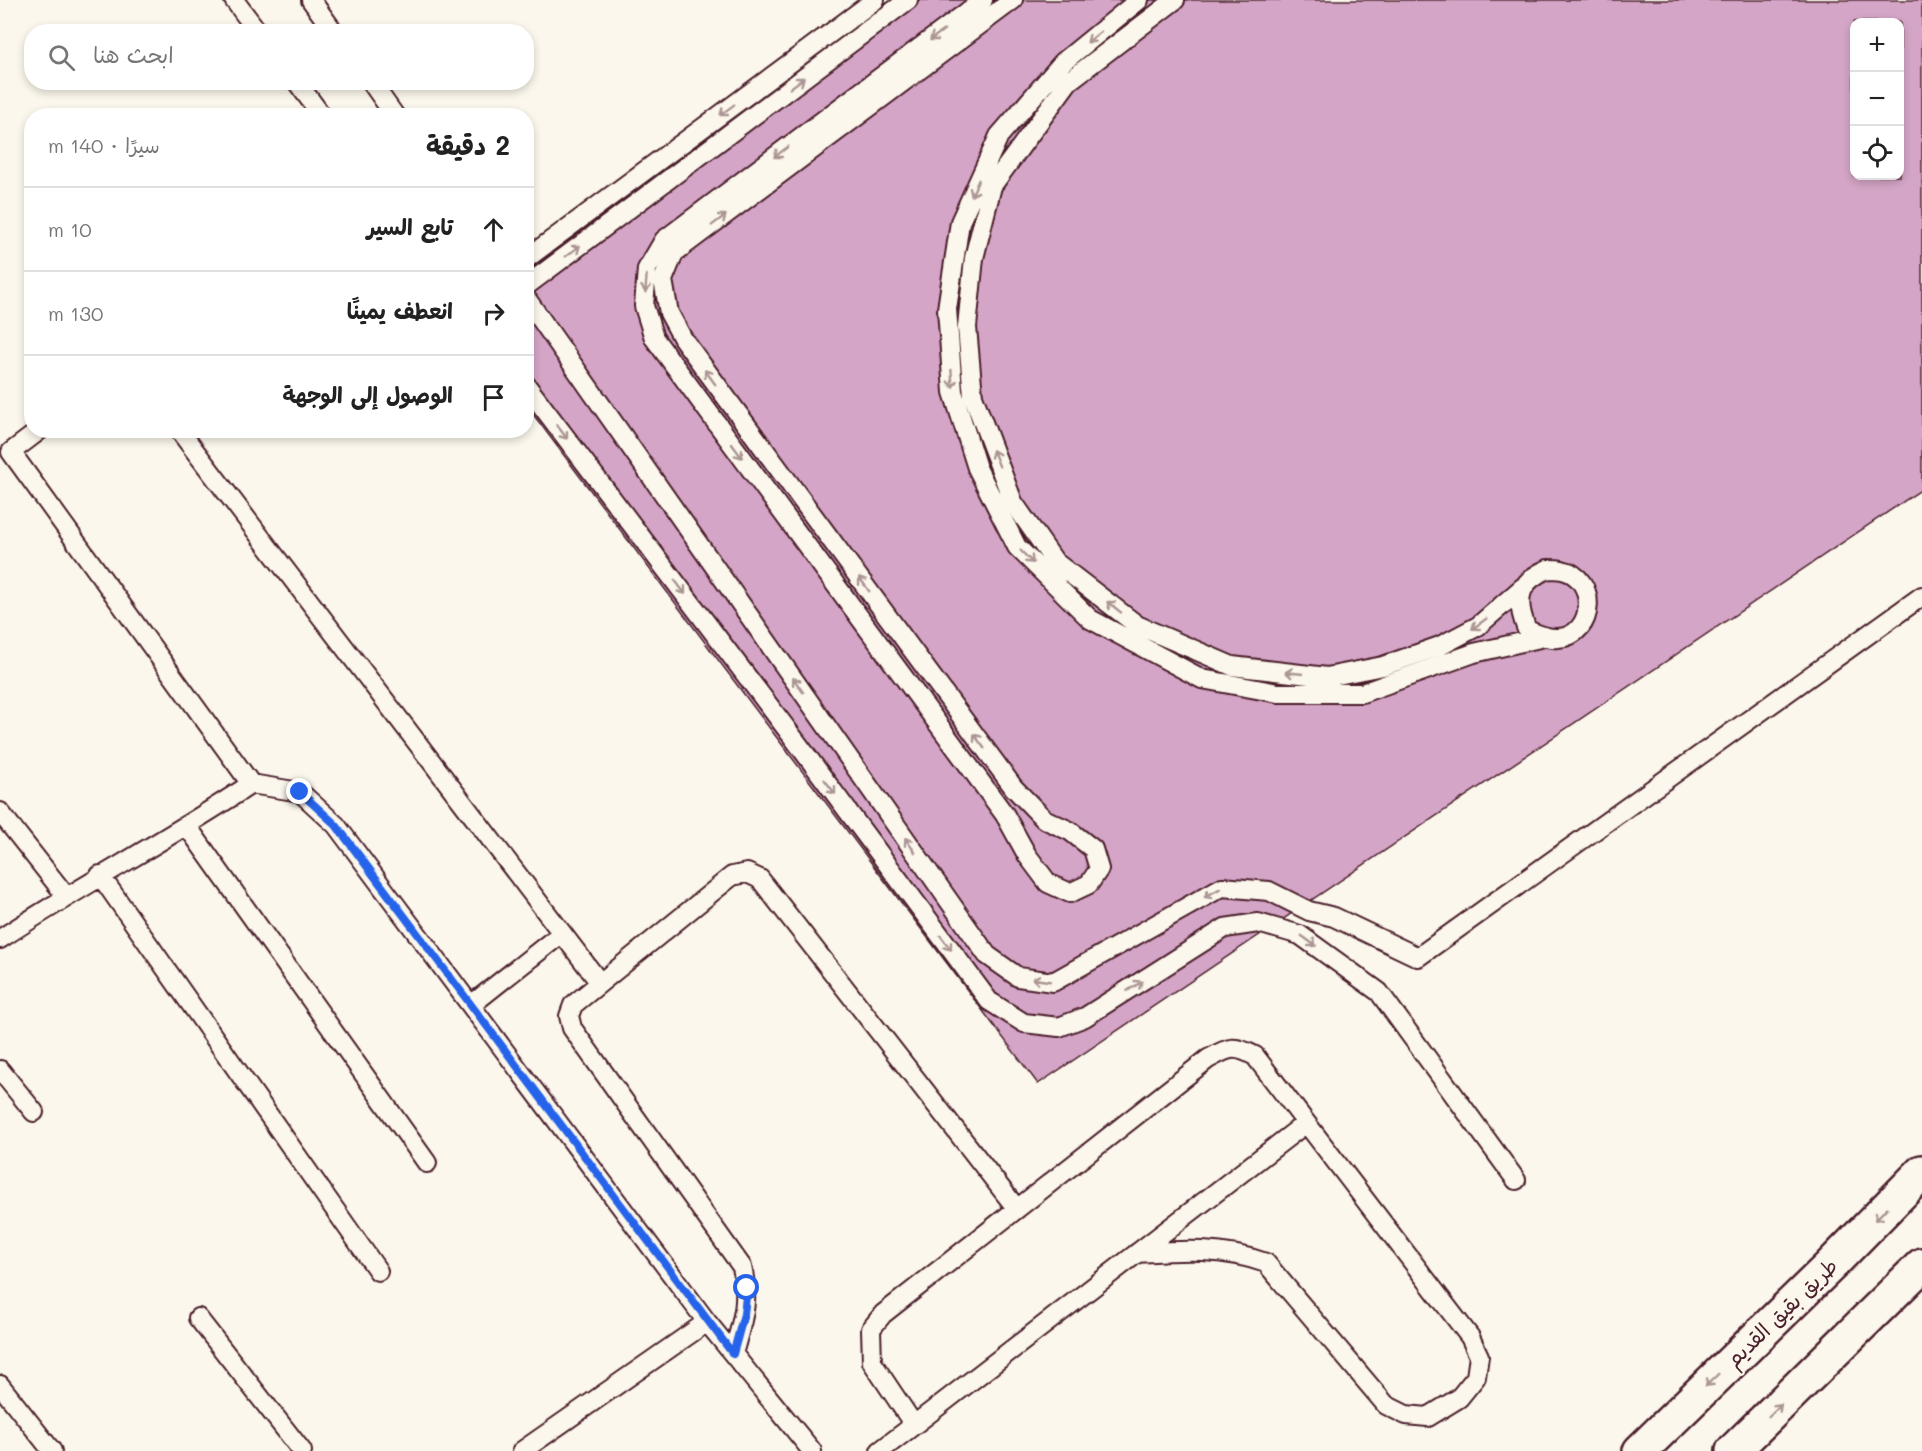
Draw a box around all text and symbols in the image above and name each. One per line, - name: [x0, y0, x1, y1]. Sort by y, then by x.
- map controls: [1850, 18, 1904, 180]
- button: +: [1850, 18, 1904, 72]
- search box: [24, 24, 534, 90]
- one-way arrow: [929, 29, 945, 41]
- one-way arrow: [1086, 30, 1102, 43]
- text: ابحث هنا: [93, 40, 174, 69]
- icon: search: [45, 41, 78, 74]
- button: −: [1850, 72, 1904, 126]
- one-way arrow: [788, 77, 804, 90]
- one-way arrow: [719, 104, 735, 116]
- button: locate: [1850, 126, 1904, 180]
- text: 2 دقيقة: [426, 128, 510, 162]
- text: سيرًا · 140 m: [48, 132, 160, 158]
- one-way arrow: [773, 146, 789, 158]
- one-way arrow: [969, 179, 981, 197]
- text: تابع السير: [367, 212, 453, 241]
- icon: ahead: [477, 213, 510, 246]
- one-way arrow: [711, 214, 727, 227]
- text: 10 m: [48, 216, 92, 242]
- one-way arrow: [565, 244, 581, 257]
- one-way arrow: [640, 274, 651, 294]
- text: انعطف يمينًا: [347, 296, 453, 325]
- icon: right: [477, 297, 510, 330]
- text: 130 m: [48, 300, 103, 326]
- one-way arrow: [704, 369, 717, 385]
- one-way arrow: [947, 369, 958, 389]
- text: الوصول إلى الوجهة: [282, 380, 453, 409]
- icon: arrive: [477, 381, 510, 414]
- one-way arrow: [555, 424, 568, 440]
- one-way arrow: [731, 442, 743, 458]
- one-way arrow: [990, 449, 1001, 468]
- one-way arrow: [1020, 549, 1034, 564]
- one-way arrow: [857, 577, 870, 593]
- one-way arrow: [673, 579, 686, 595]
- one-way arrow: [1106, 601, 1122, 614]
- one-way arrow: [1471, 618, 1487, 630]
- one-way arrow: [1285, 667, 1305, 678]
- one-way arrow: [792, 678, 804, 694]
- one-way arrow: [973, 734, 986, 750]
- route end: [286, 778, 312, 804]
- one-way arrow: [824, 778, 836, 794]
- one-way arrow: [904, 837, 916, 853]
- one-way arrow: [1204, 887, 1221, 899]
- one-way arrow: [940, 935, 953, 951]
- one-way arrow: [1300, 935, 1316, 947]
- one-way arrow: [1031, 975, 1051, 986]
- one-way arrow: [1126, 979, 1143, 991]
- one-way arrow: [1874, 1206, 1888, 1221]
- street label: طريق بقيق القديم: [1719, 1252, 1845, 1375]
- route start: [733, 1274, 759, 1300]
- one-way arrow: [1705, 1373, 1720, 1388]
- one-way arrow: [1768, 1403, 1783, 1417]

